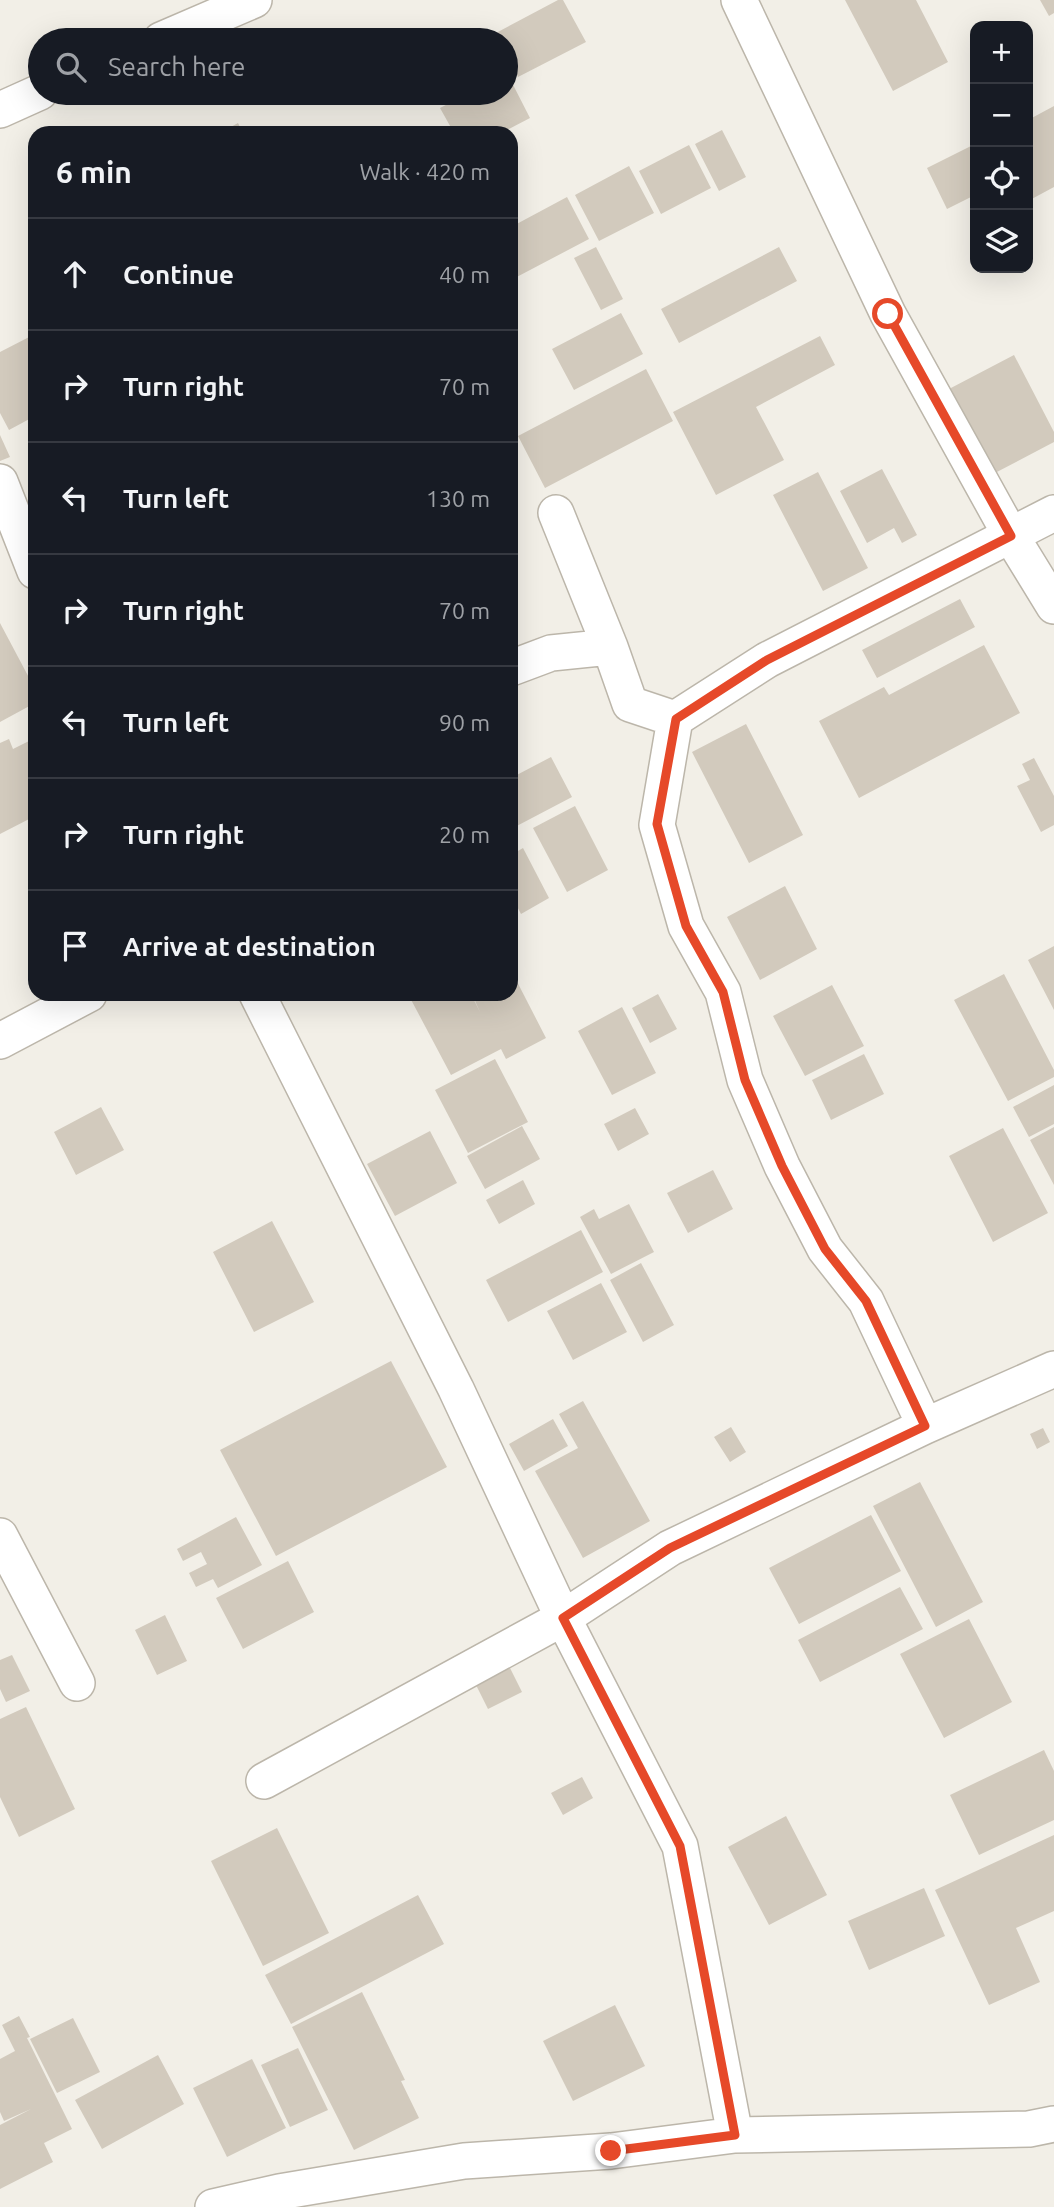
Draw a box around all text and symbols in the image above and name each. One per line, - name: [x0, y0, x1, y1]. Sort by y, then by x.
- map controls: [970, 21, 1033, 273]
- button: +: [970, 21, 1033, 84]
- search box: [28, 28, 518, 105]
- icon: search: [52, 48, 90, 86]
- text: Search here: [108, 52, 245, 81]
- button: −: [970, 84, 1033, 147]
- button: locate: [970, 147, 1033, 210]
- text: 6 min: [56, 155, 132, 189]
- text: Walk · 420 m: [359, 159, 490, 184]
- button: layers: [970, 210, 1033, 273]
- icon: ahead: [56, 255, 94, 293]
- text: Continue: [123, 260, 234, 289]
- text: 40 m: [439, 262, 490, 287]
- route start: [872, 298, 903, 329]
- icon: right: [56, 367, 94, 405]
- text: Turn right: [123, 372, 244, 401]
- text: 70 m: [439, 374, 490, 399]
- icon: left: [56, 479, 94, 517]
- text: Turn left: [123, 484, 229, 513]
- text: 130 m: [426, 486, 490, 511]
- icon: right: [56, 591, 94, 629]
- text: Turn right: [123, 596, 244, 625]
- text: 70 m: [439, 598, 490, 623]
- icon: left: [56, 703, 94, 741]
- text: Turn left: [123, 708, 229, 737]
- text: 90 m: [439, 710, 490, 735]
- icon: right: [56, 815, 94, 853]
- text: Turn right: [123, 820, 244, 849]
- text: 20 m: [439, 822, 490, 847]
- icon: arrive: [56, 927, 94, 965]
- text: Arrive at destination: [123, 932, 376, 961]
- route end: [595, 2135, 626, 2166]

